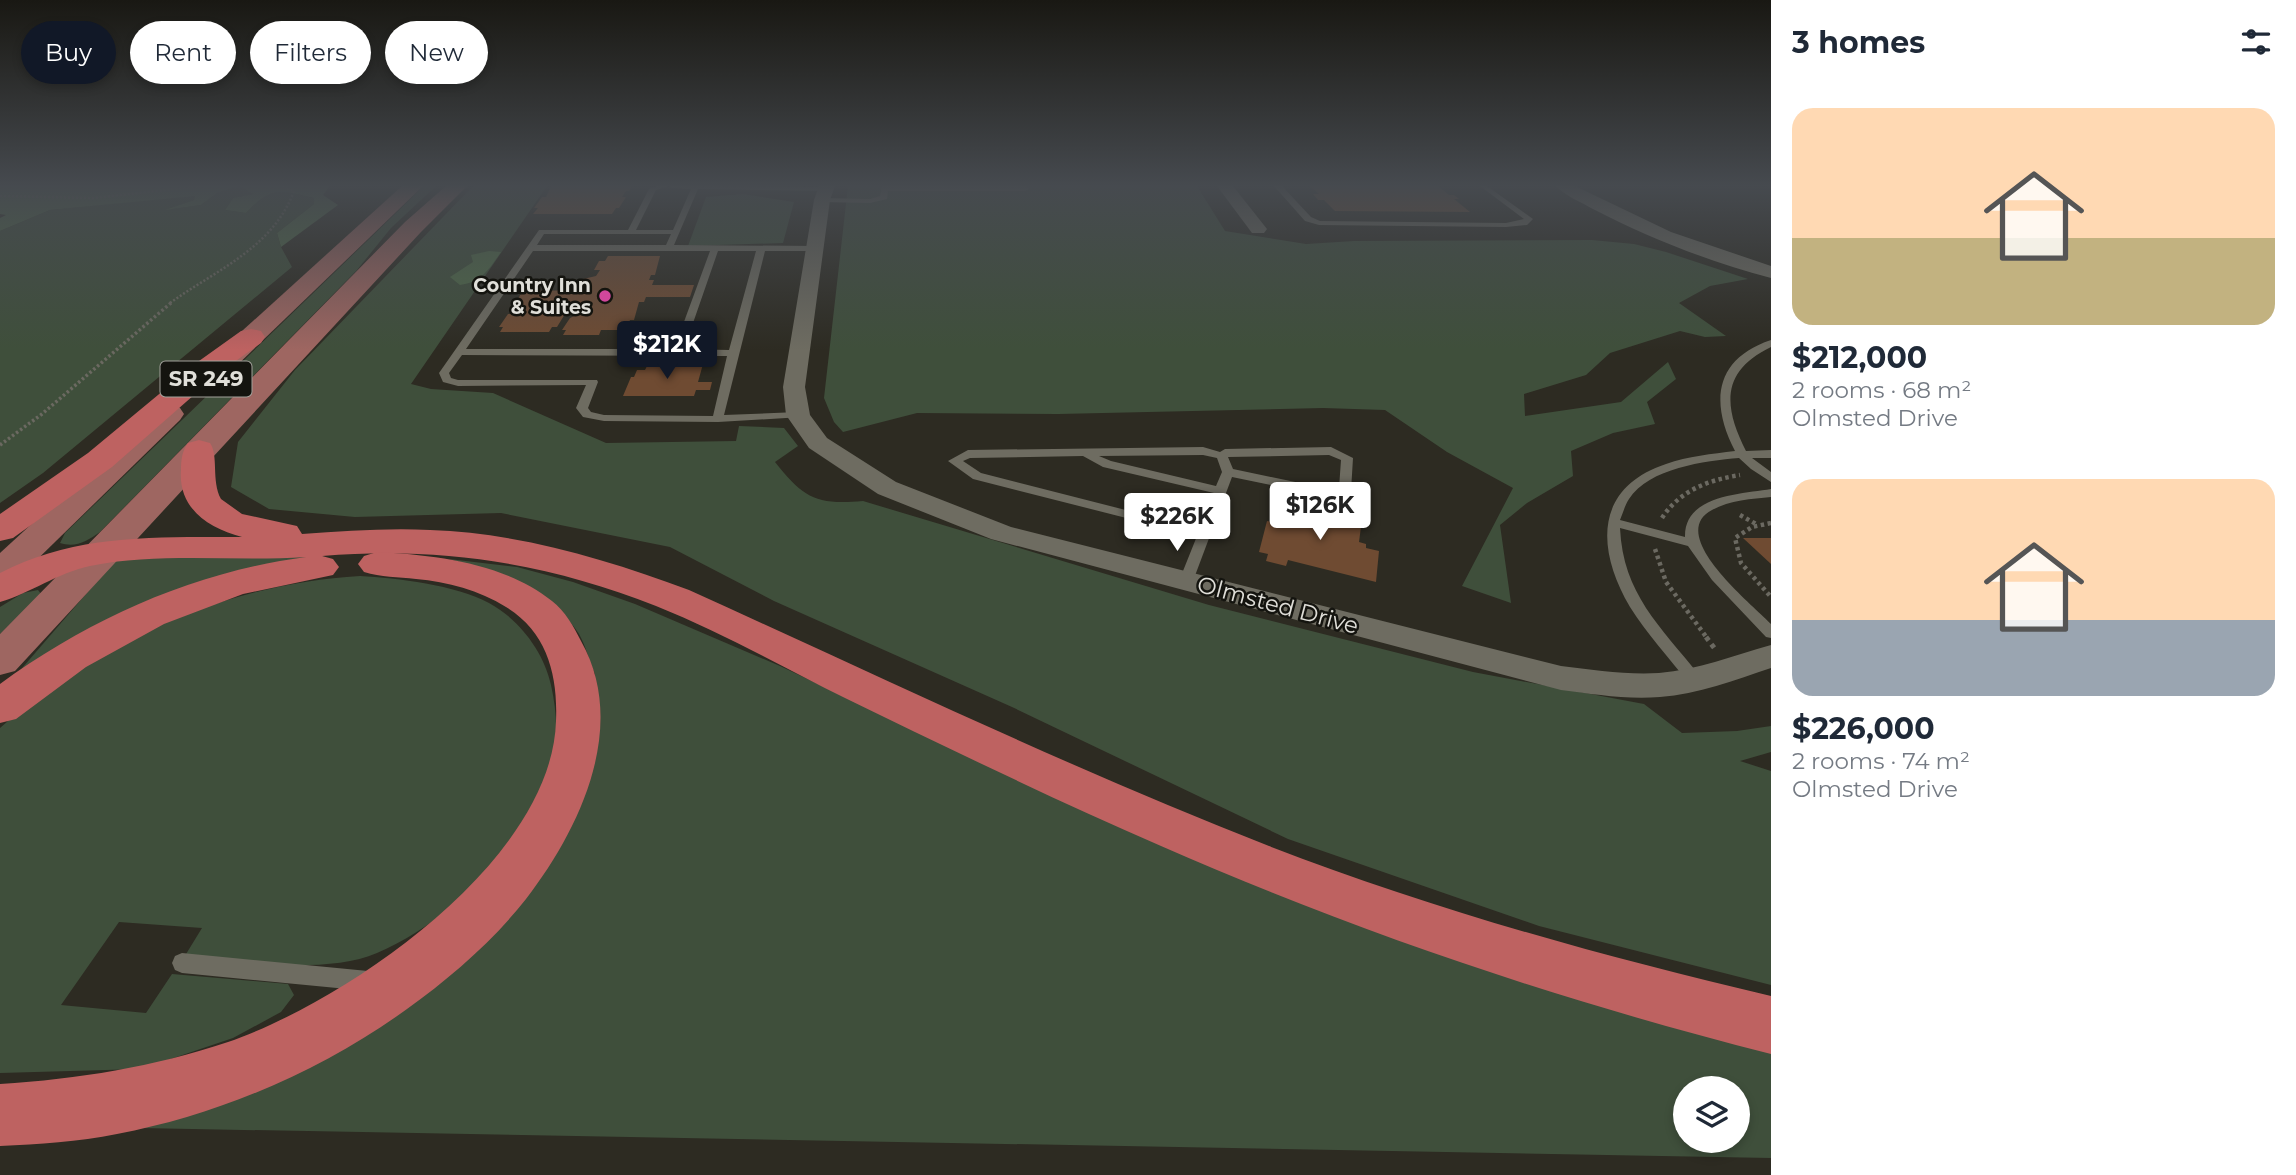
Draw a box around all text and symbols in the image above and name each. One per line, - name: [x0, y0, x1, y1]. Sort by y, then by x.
- chip: Buy: [21, 21, 116, 84]
- chip: Rent: [130, 21, 236, 84]
- chip: Filters: [250, 21, 371, 84]
- chip: New: [385, 21, 488, 84]
- icon: filters: [2237, 23, 2275, 61]
- text: 3 homes: [1792, 24, 1925, 61]
- icon: home: [1971, 153, 2097, 279]
- place label: Country Inn & Suites: [473, 274, 591, 319]
- marker: Country Inn & Suites: [597, 288, 613, 304]
- pin: $212K: [618, 322, 716, 381]
- text: $212K: [633, 330, 701, 358]
- text: $212,000: [1792, 339, 1927, 376]
- road number: SR 249: [160, 362, 252, 396]
- text: 2 rooms · 68 m²: [1792, 376, 1971, 404]
- text: Olmsted Drive: [1792, 404, 1958, 432]
- pin: $126K: [1271, 482, 1369, 542]
- text: $126K: [1286, 491, 1354, 519]
- pin: $226K: [1128, 494, 1226, 553]
- text: $226K: [1140, 502, 1214, 530]
- icon: home: [1971, 524, 2097, 650]
- street label: Olmsted Drive: [1194, 570, 1362, 640]
- text: $226,000: [1792, 710, 1935, 747]
- text: 2 rooms · 74 m²: [1792, 747, 1970, 775]
- text: Olmsted Drive: [1792, 775, 1958, 803]
- map controls: [1673, 1076, 1750, 1153]
- button: layers: [1673, 1076, 1750, 1153]

